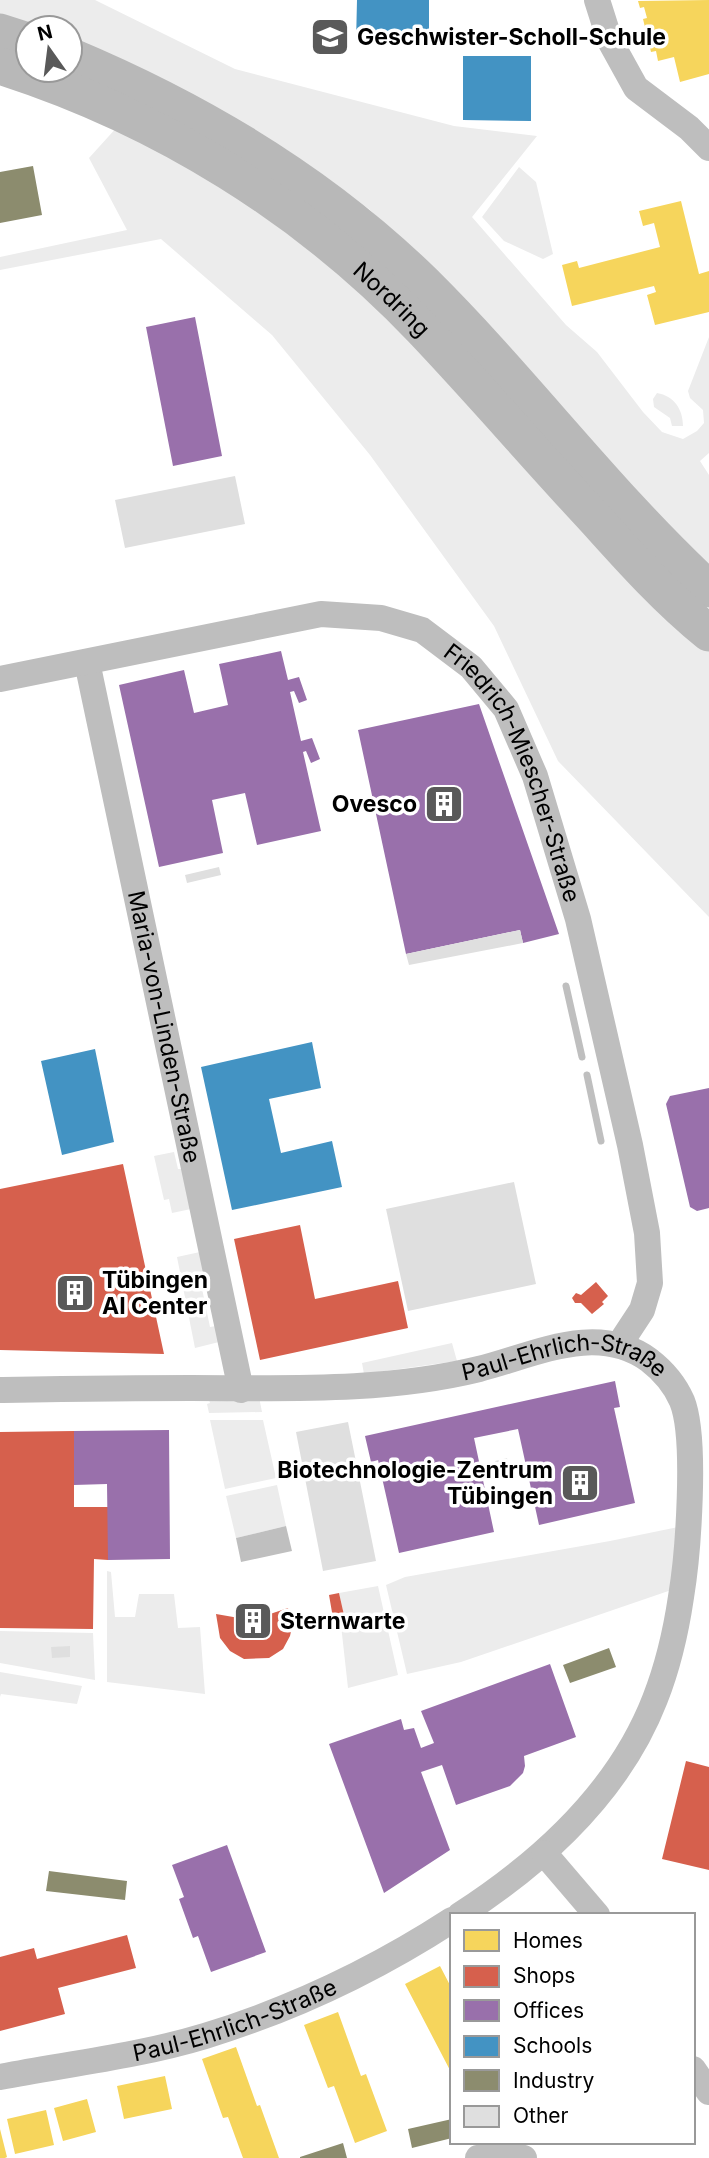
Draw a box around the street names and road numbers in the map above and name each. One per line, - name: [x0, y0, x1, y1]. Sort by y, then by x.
- street label: Nordring: [347, 256, 436, 343]
- street label: Friedrich-Miescher-Straße: [438, 638, 586, 905]
- street label: Maria-von-Linden-Straße: [122, 888, 207, 1166]
- street label: Paul-Ehrlich-Straße: [454, 1361, 668, 1397]
- street label: Paul-Ehrlich-Straße: [130, 1973, 341, 2067]

